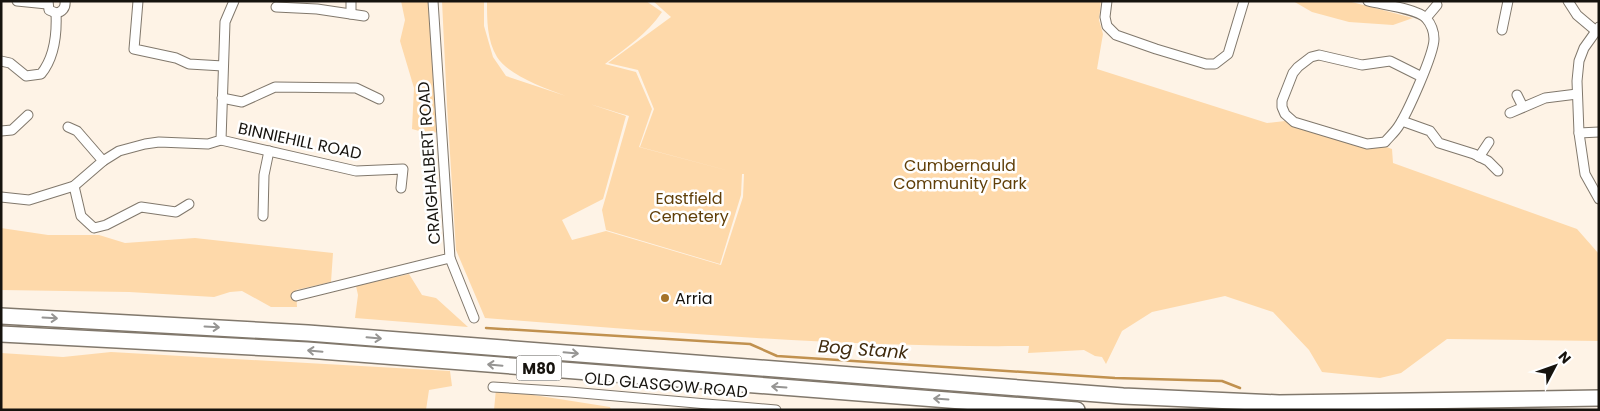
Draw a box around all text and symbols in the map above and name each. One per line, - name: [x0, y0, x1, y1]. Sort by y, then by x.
- street label: CRAIGHALBERT ROAD: [412, 81, 446, 245]
- street label: BINNIEHILL ROAD: [236, 117, 364, 165]
- park label: Cumbernauld Community Park: [893, 154, 1027, 195]
- park label: Eastfield Cemetery: [649, 187, 729, 228]
- place label: Arria: [675, 287, 712, 310]
- marker: Arria: [659, 292, 671, 304]
- one-way arrow: [42, 314, 58, 323]
- one-way arrow: [204, 323, 220, 332]
- one-way arrow: [366, 333, 382, 343]
- water label: Bog Stank: [817, 333, 910, 365]
- north arrow: [1530, 341, 1580, 391]
- one-way arrow: [307, 346, 323, 355]
- text: N: [1554, 347, 1576, 368]
- one-way arrow: [563, 349, 579, 358]
- road number: M80: [516, 356, 562, 380]
- one-way arrow: [487, 360, 503, 369]
- street label: OLD GLASGOW ROAD: [583, 366, 749, 404]
- one-way arrow: [771, 382, 787, 392]
- one-way arrow: [933, 395, 949, 404]

